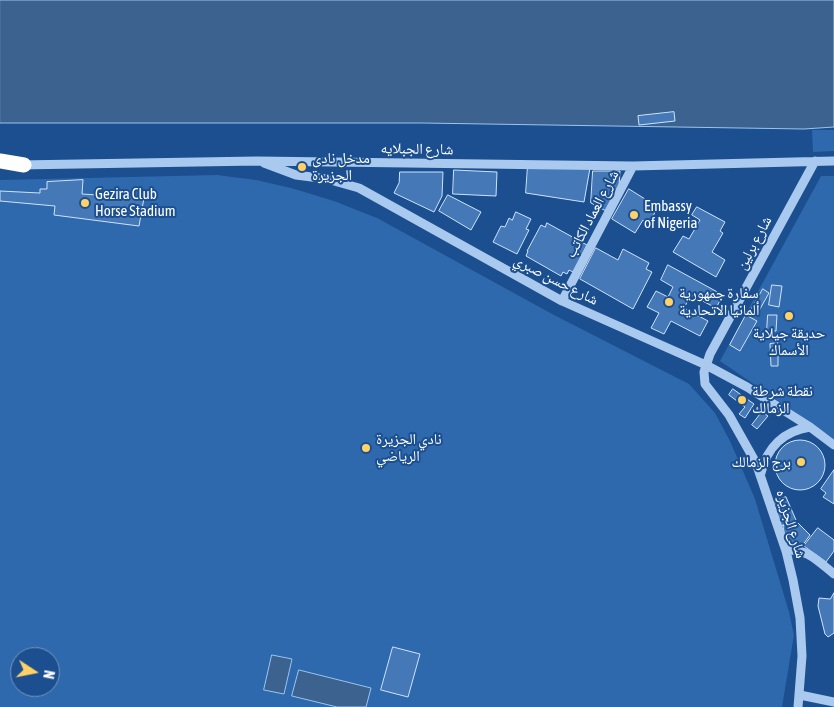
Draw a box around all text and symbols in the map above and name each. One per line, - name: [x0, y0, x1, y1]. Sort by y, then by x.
- street label: شارع الجبلايه: [380, 139, 454, 159]
- place label: مدخل نادى الجزيرة: [312, 149, 370, 184]
- marker: مدخل نادى الجزيرة: [296, 161, 308, 173]
- street label: شارع العماد الكاتب: [561, 167, 623, 261]
- place label: Gezira Club Horse Stadium: [95, 185, 176, 220]
- marker: Gezira Club Horse Stadium: [79, 197, 91, 209]
- place label: Embassy of Nigeria: [644, 197, 697, 232]
- marker: Embassy of Nigeria: [628, 209, 640, 221]
- street label: شارع برلين: [732, 213, 776, 273]
- street label: شارع حسن صبري: [511, 251, 601, 309]
- place label: سفارة جمهورية ألمانيا الاتحادية: [679, 284, 760, 319]
- marker: سفارة جمهورية ألمانيا الاتحادية: [663, 296, 675, 308]
- marker: حديقة جيلاية الأسماك: [783, 310, 795, 322]
- place label: حديقة جيلاية الأسماك: [753, 324, 825, 359]
- place label: نقطة شرطة الزمالك: [752, 382, 813, 417]
- marker: نقطة شرطة الزمالك: [736, 394, 748, 406]
- place label: نادي الجزيرة الرياضي: [376, 430, 442, 465]
- marker: نادي الجزيرة الرياضي: [360, 442, 372, 454]
- place label: برج الزمالك: [732, 453, 791, 471]
- marker: برج الزمالك: [795, 456, 807, 468]
- street label: شارع الجزيره: [772, 488, 810, 560]
- north arrow: [10, 647, 60, 697]
- text: N: [40, 669, 57, 680]

